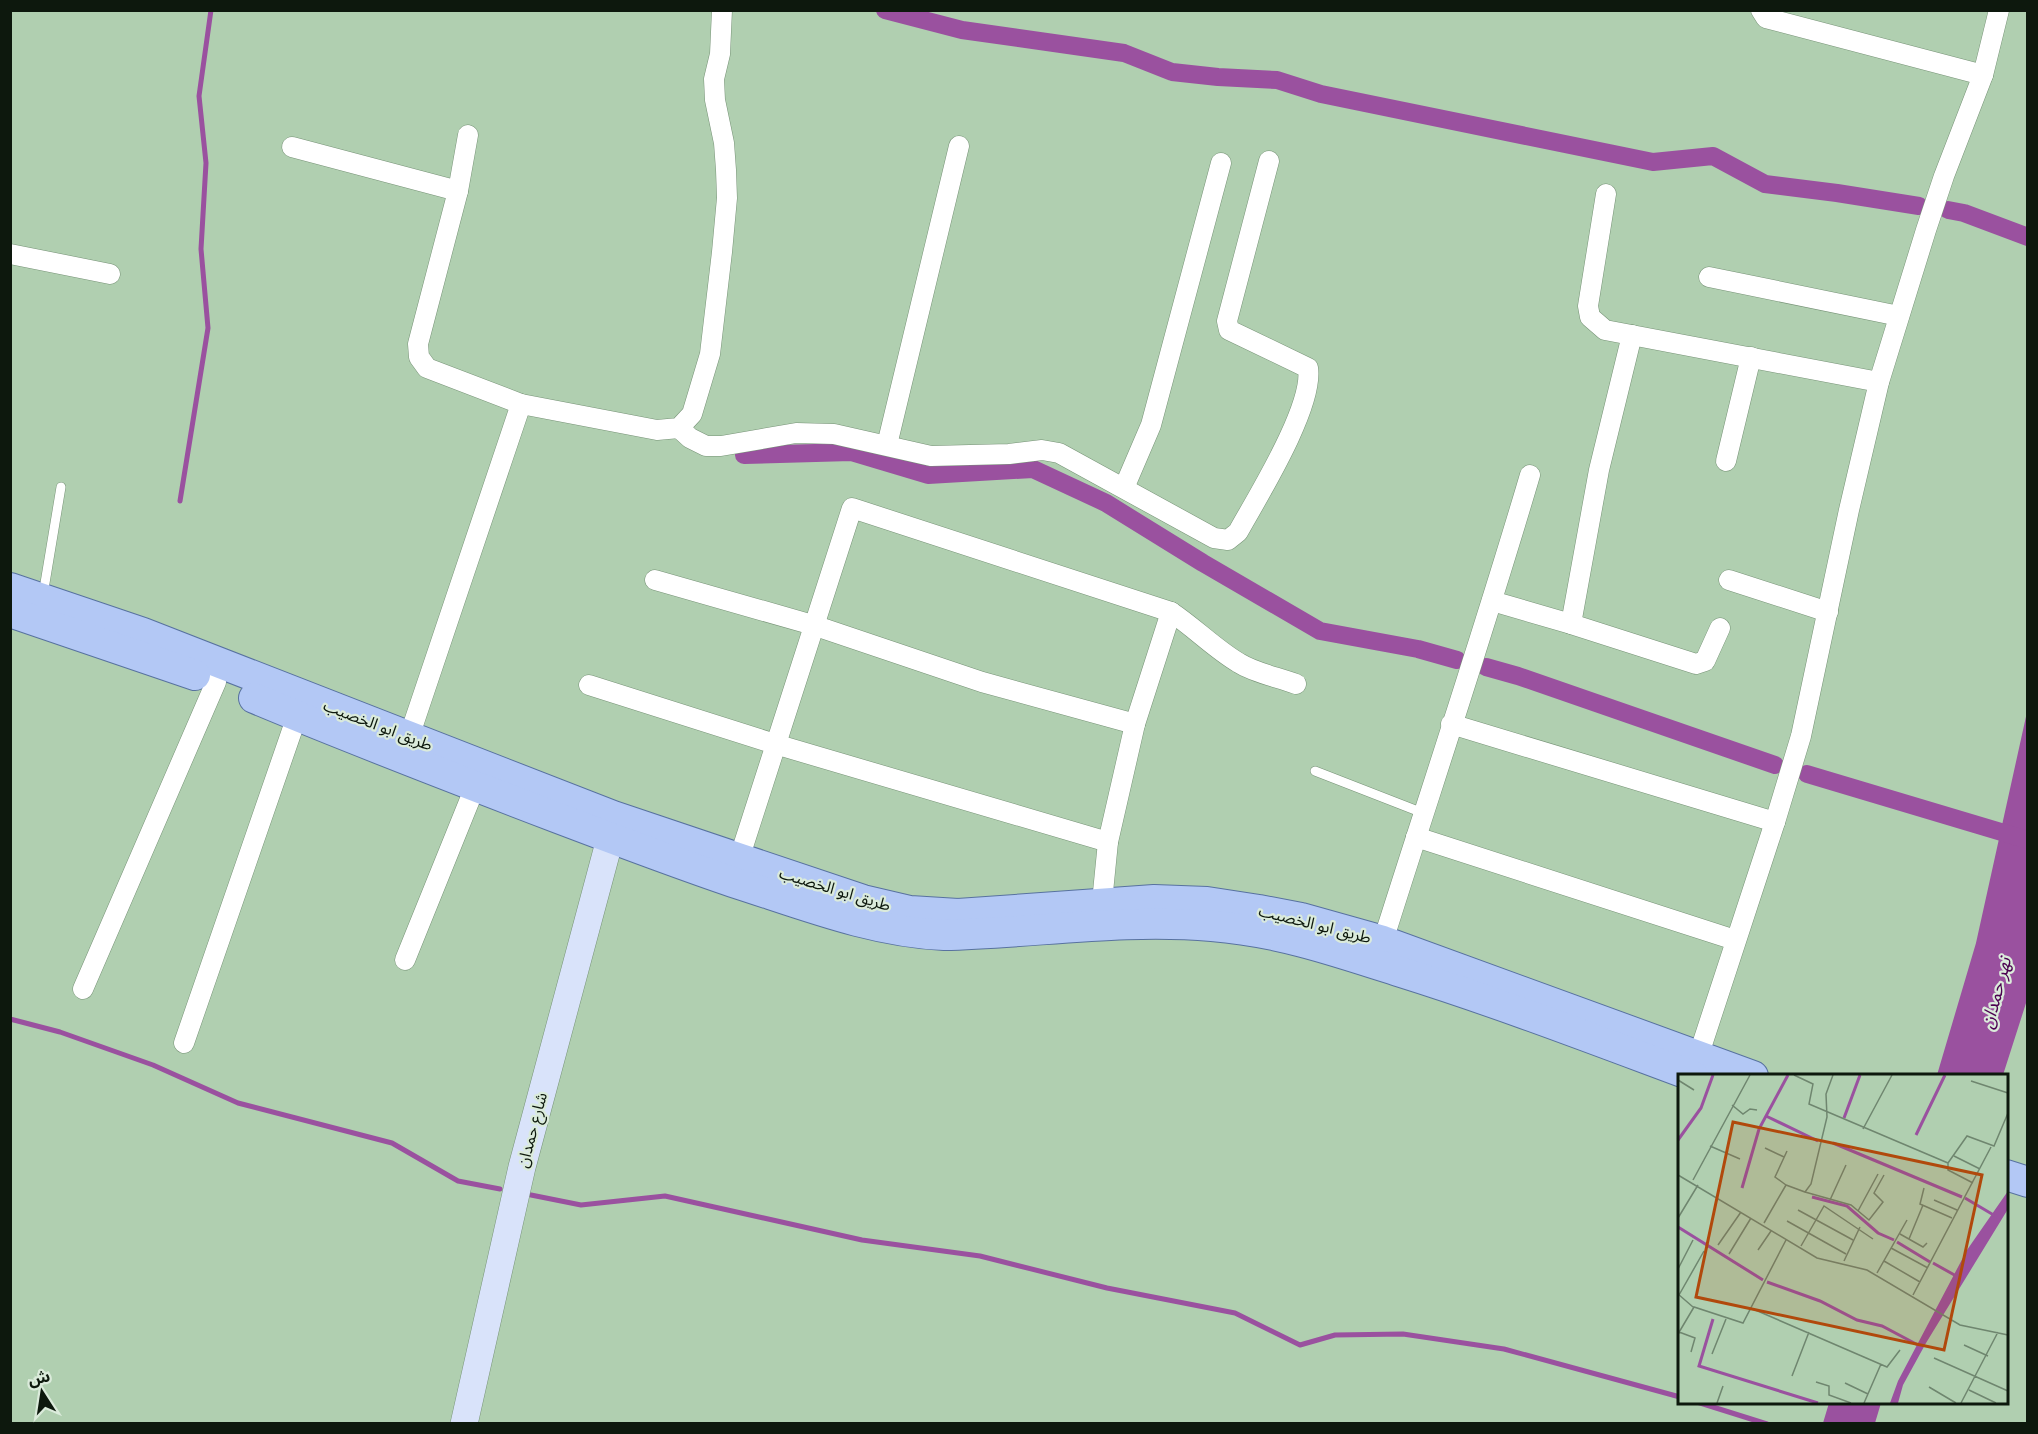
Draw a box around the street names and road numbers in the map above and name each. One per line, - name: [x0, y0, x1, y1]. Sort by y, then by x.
- street label: طريق ابو الخصيب: [320, 695, 435, 756]
- street label: طريق ابو الخصيب: [777, 863, 893, 916]
- street label: طريق ابو الخصيب: [1257, 901, 1373, 948]
- street label: شارع حمدان: [513, 1090, 554, 1171]

